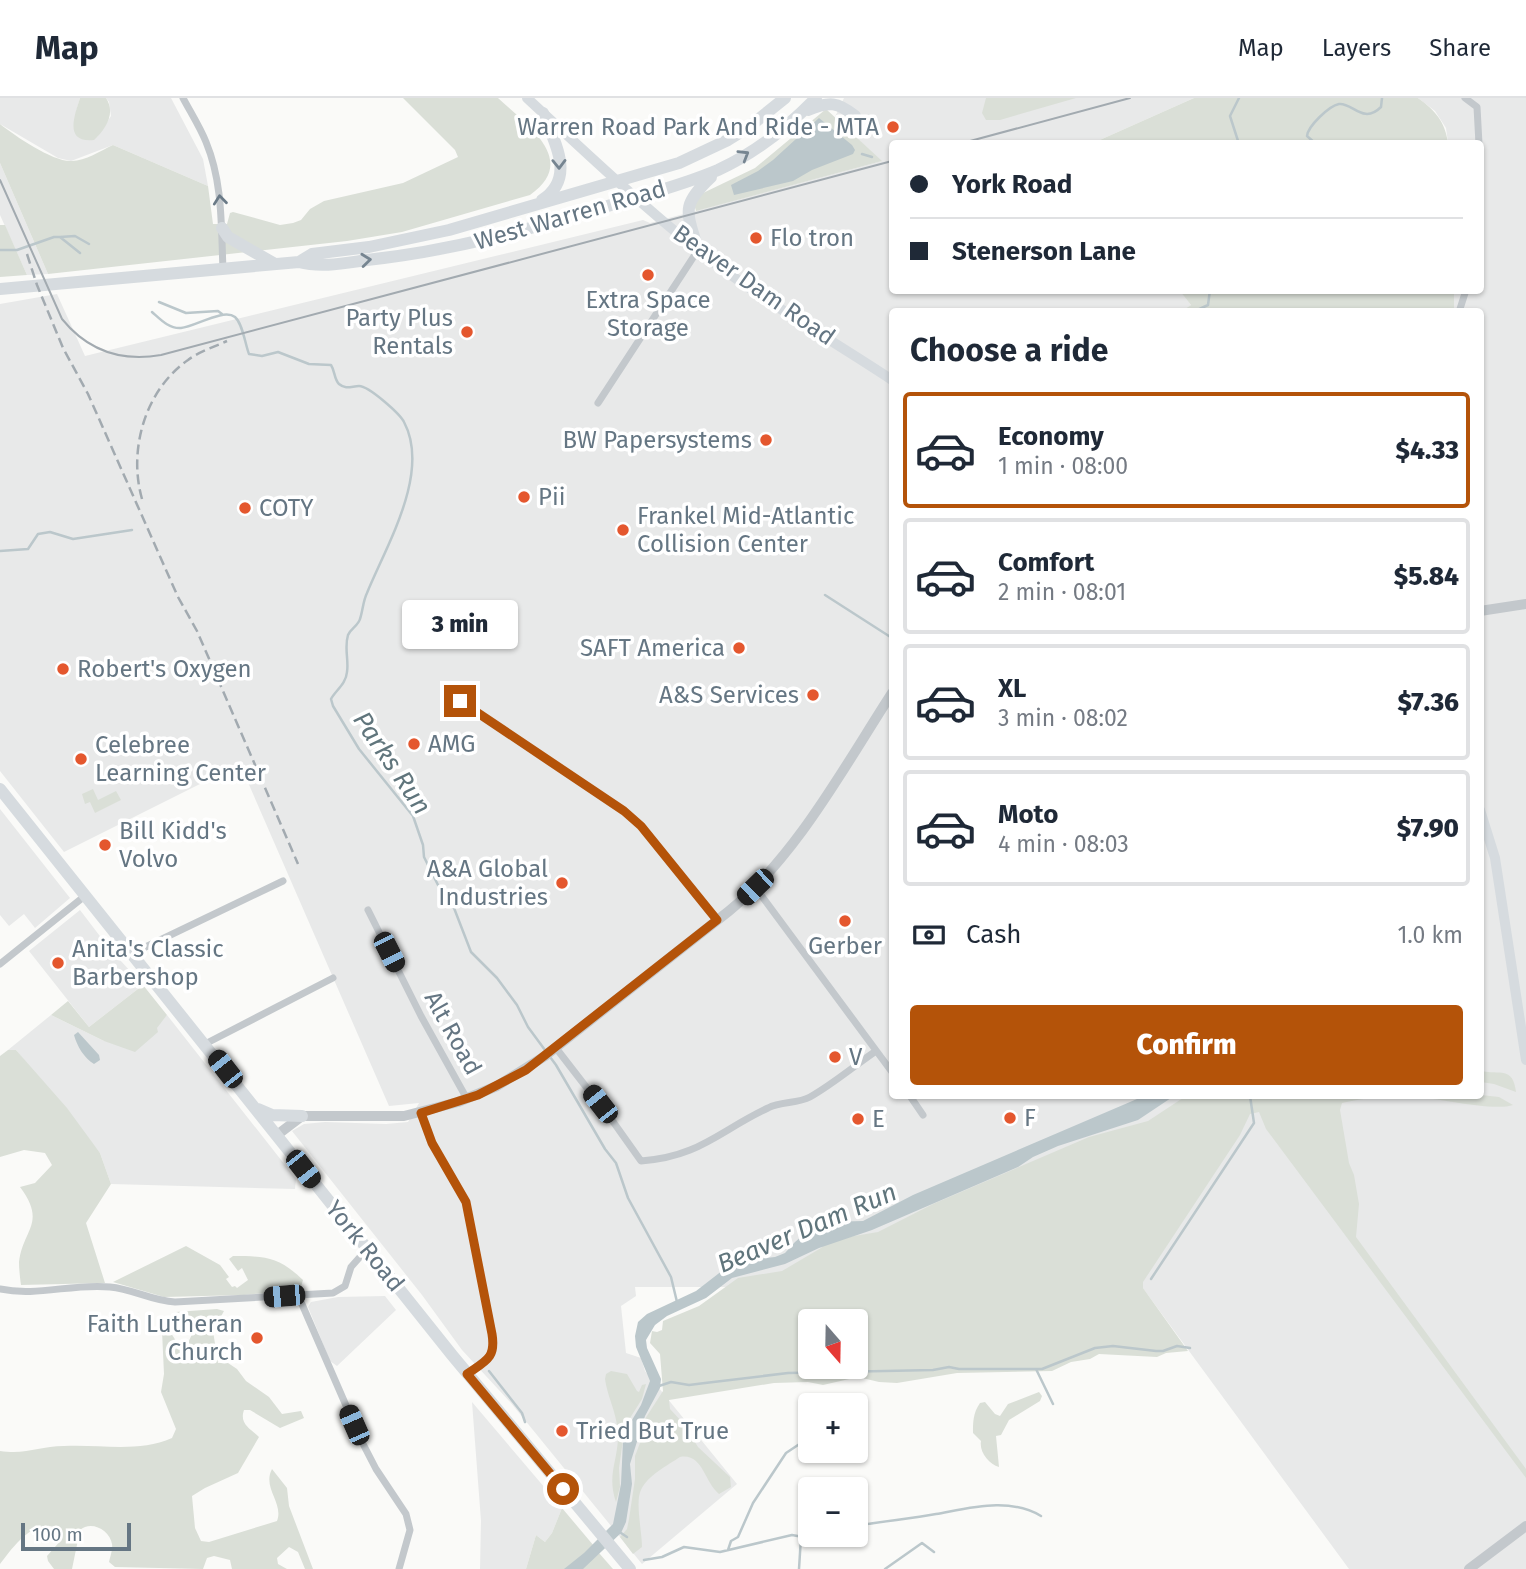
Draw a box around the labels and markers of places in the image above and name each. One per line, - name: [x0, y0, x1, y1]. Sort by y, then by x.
- place label: Warren Road Park And Ride - MTA: [517, 113, 879, 141]
- marker: Warren Road Park And Ride - MTA: [885, 119, 901, 135]
- place label: Flo tron: [770, 224, 854, 252]
- marker: Flo tron: [748, 230, 764, 246]
- marker: Extra Space Storage: [640, 267, 656, 283]
- place label: Extra Space Storage: [585, 286, 711, 342]
- place label: Party Plus Rentals: [345, 304, 453, 360]
- marker: Party Plus Rentals: [459, 324, 475, 340]
- place label: BW Papersystems: [563, 426, 752, 454]
- marker: BW Papersystems: [758, 432, 774, 448]
- place label: Pii: [538, 483, 565, 511]
- marker: Pii: [516, 489, 532, 505]
- place label: COTY: [259, 494, 314, 522]
- marker: COTY: [237, 500, 253, 516]
- place label: Frankel Mid-Atlantic Collision Center: [637, 502, 854, 558]
- marker: Frankel Mid-Atlantic Collision Center: [615, 522, 631, 538]
- place label: SAFT America: [580, 634, 725, 662]
- marker: SAFT America: [731, 640, 747, 656]
- place label: Robert's Oxygen: [77, 655, 252, 683]
- marker: Robert's Oxygen: [55, 661, 71, 677]
- place label: A&S Services: [659, 681, 799, 709]
- marker: A&S Services: [805, 687, 821, 703]
- place label: AMG: [428, 730, 475, 758]
- place label: Celebree Learning Center: [95, 731, 267, 787]
- marker: AMG: [406, 736, 422, 752]
- marker: Celebree Learning Center: [73, 751, 89, 767]
- place label: Bill Kidd's Volvo: [119, 817, 227, 873]
- marker: Bill Kidd's Volvo: [97, 837, 113, 853]
- place label: A&A Global Industries: [427, 855, 548, 911]
- marker: A&A Global Industries: [554, 875, 570, 891]
- marker: Gerber: [837, 913, 853, 929]
- place label: Gerber: [808, 932, 883, 960]
- place label: Anita's Classic Barbershop: [72, 935, 224, 991]
- marker: Anita's Classic Barbershop: [50, 955, 66, 971]
- place label: V: [849, 1043, 863, 1071]
- marker: V: [827, 1049, 843, 1065]
- place label: F: [1024, 1104, 1036, 1132]
- place label: E: [872, 1105, 885, 1133]
- marker: F: [1002, 1110, 1018, 1126]
- marker: E: [850, 1111, 866, 1127]
- place label: Faith Lutheran Church: [87, 1310, 243, 1366]
- marker: Faith Lutheran Church: [249, 1330, 265, 1346]
- place label: Tried But True: [576, 1417, 729, 1445]
- marker: Tried But True: [554, 1423, 570, 1439]

